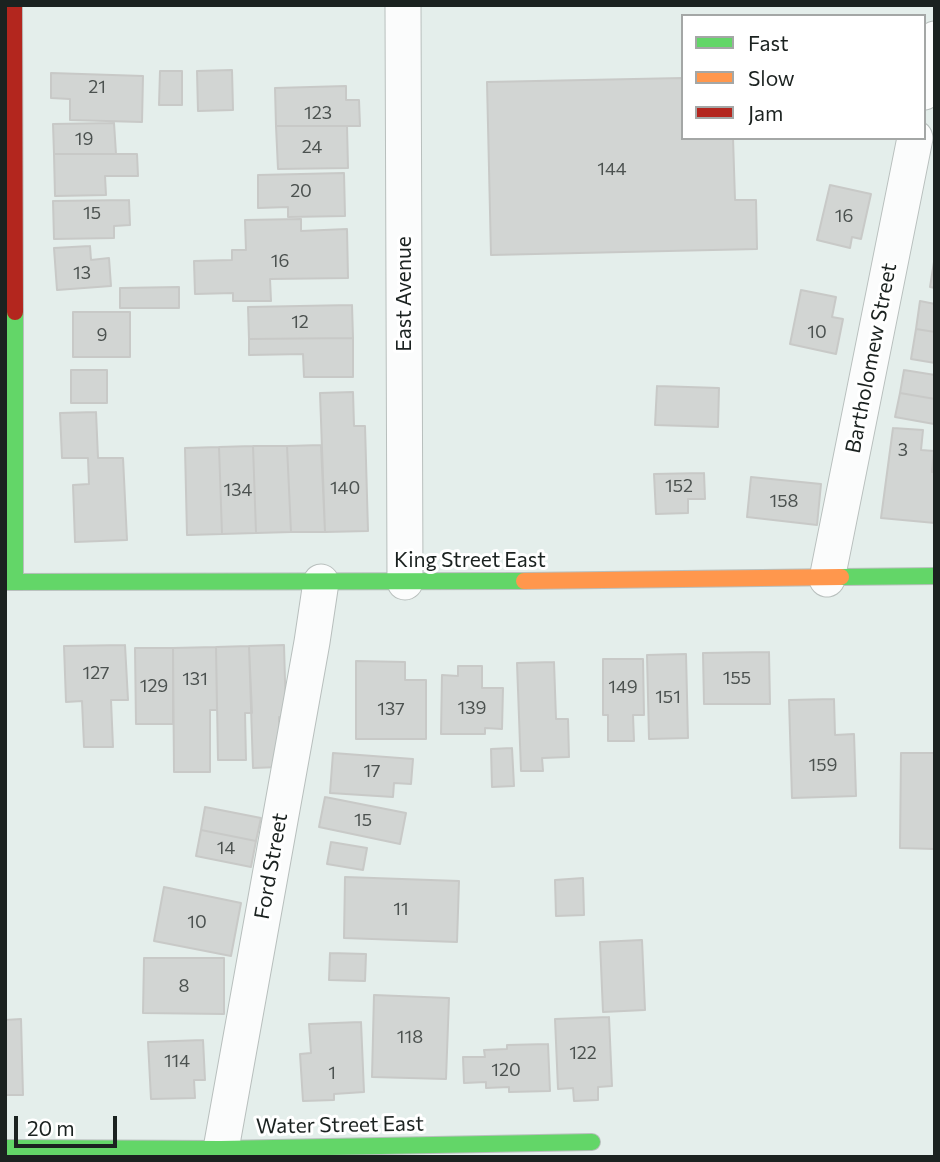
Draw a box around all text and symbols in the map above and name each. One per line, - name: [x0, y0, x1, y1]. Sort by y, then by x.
- legend: [681, 14, 926, 140]
- text: Fast: [748, 30, 789, 55]
- text: Slow: [748, 65, 795, 90]
- house number: 21: [88, 76, 106, 98]
- text: Jam: [748, 100, 783, 125]
- house number: 123: [304, 102, 332, 124]
- house number: 19: [75, 128, 93, 150]
- house number: 24: [302, 136, 322, 158]
- house number: 144: [597, 158, 627, 180]
- house number: 20: [290, 180, 312, 202]
- house number: 15: [83, 202, 101, 224]
- house number: 16: [835, 205, 853, 227]
- street label: East Avenue: [391, 236, 417, 352]
- house number: 16: [271, 250, 289, 272]
- street label: Bartholomew Street: [840, 261, 902, 455]
- house number: 13: [73, 262, 91, 284]
- house number: 12: [291, 311, 309, 333]
- house number: 10: [807, 321, 827, 343]
- house number: 9: [97, 324, 107, 346]
- house number: 3: [898, 439, 908, 461]
- house number: 152: [665, 475, 693, 497]
- house number: 140: [330, 477, 360, 499]
- house number: 134: [224, 479, 252, 501]
- house number: 158: [770, 490, 798, 512]
- street label: King Street East: [394, 547, 546, 573]
- house number: 127: [82, 662, 110, 684]
- house number: 155: [723, 667, 751, 689]
- house number: 131: [182, 668, 208, 690]
- house number: 129: [140, 675, 168, 697]
- house number: 149: [608, 676, 638, 698]
- house number: 151: [655, 686, 681, 708]
- house number: 139: [458, 697, 486, 719]
- house number: 137: [377, 698, 405, 720]
- house number: 159: [809, 754, 837, 776]
- house number: 17: [363, 760, 381, 782]
- house number: 15: [354, 809, 372, 831]
- street label: Ford Street: [249, 811, 293, 921]
- house number: 14: [217, 837, 235, 859]
- house number: 11: [393, 898, 409, 920]
- house number: 10: [187, 911, 207, 933]
- house number: 8: [179, 975, 189, 997]
- house number: 118: [397, 1026, 423, 1048]
- house number: 122: [569, 1042, 597, 1064]
- house number: 114: [164, 1050, 190, 1072]
- house number: 120: [491, 1059, 521, 1081]
- house number: 1: [328, 1062, 336, 1084]
- scale bar: [18, 1102, 121, 1146]
- street label: Water Street East: [256, 1111, 424, 1139]
- text: 20 m: [27, 1115, 75, 1140]

